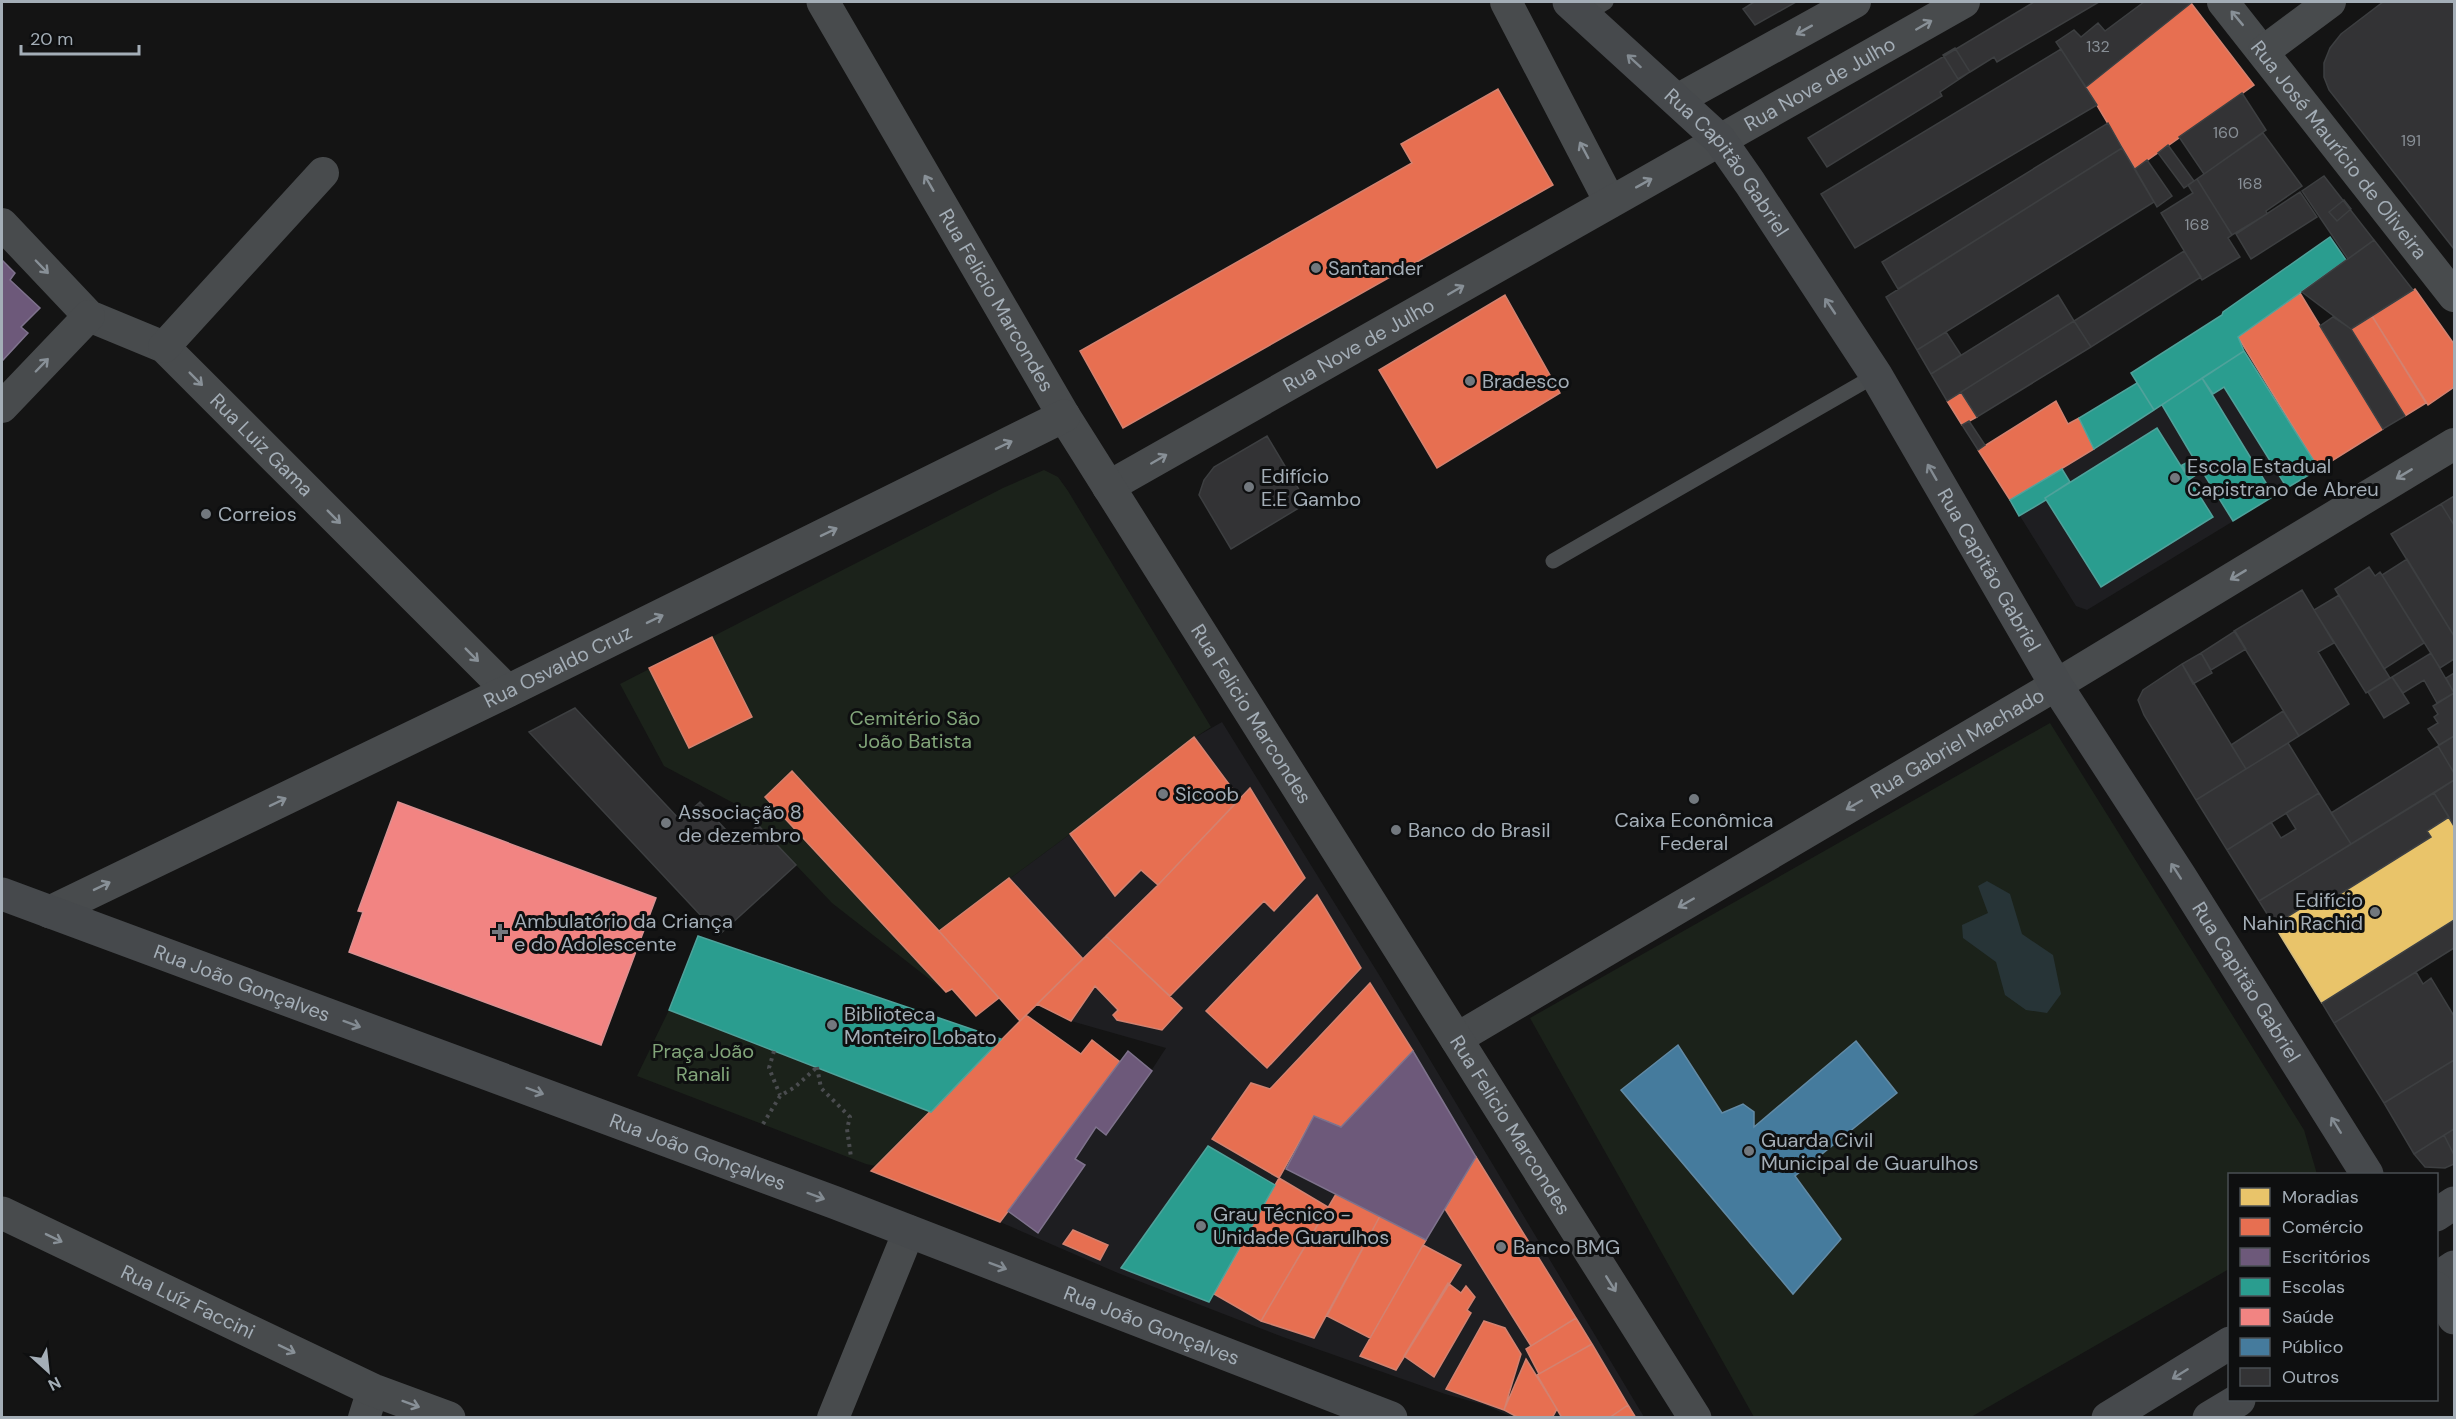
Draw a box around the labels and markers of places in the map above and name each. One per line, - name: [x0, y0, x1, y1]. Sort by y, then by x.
- place label: Santander: [1328, 255, 1423, 281]
- marker: Santander: [1309, 261, 1323, 275]
- place label: Bradesco: [1482, 368, 1570, 394]
- marker: Bradesco: [1463, 374, 1477, 388]
- place label: Escola Estadual Capistrano de Abreu: [2187, 453, 2379, 502]
- place label: Edifício E.E Gambo: [1261, 463, 1361, 512]
- marker: Escola Estadual Capistrano de Abreu: [2168, 471, 2182, 485]
- marker: Edifício E.E Gambo: [1242, 480, 1256, 494]
- place label: Correios: [218, 501, 297, 527]
- marker: Correios: [199, 507, 213, 521]
- place label: Sicoob: [1175, 781, 1239, 807]
- marker: Sicoob: [1156, 787, 1170, 801]
- marker: Caixa Econômica Federal: [1687, 792, 1701, 806]
- place label: Associação 8 de dezembro: [678, 799, 802, 848]
- place label: Caixa Econômica Federal: [1615, 807, 1773, 856]
- marker: Associação 8 de dezembro: [659, 816, 673, 830]
- place label: Banco do Brasil: [1408, 817, 1550, 843]
- marker: Banco do Brasil: [1389, 823, 1403, 837]
- place label: Edifício Nahin Rachid: [2242, 887, 2363, 936]
- marker: Edifício Nahin Rachid: [2368, 905, 2382, 919]
- place label: Ambulatório da Criança e do Adolescente: [514, 908, 733, 957]
- marker: Ambulatório da Criança e do Adolescente: [491, 923, 509, 941]
- place label: Biblioteca Monteiro Lobato: [844, 1001, 997, 1050]
- marker: Biblioteca Monteiro Lobato: [825, 1018, 839, 1032]
- place label: Guarda Civil Municipal de Guarulhos: [1761, 1127, 1978, 1176]
- marker: Guarda Civil Municipal de Guarulhos: [1742, 1144, 1756, 1158]
- place label: Grau Técnico - Unidade Guarulhos: [1213, 1201, 1389, 1250]
- marker: Grau Técnico - Unidade Guarulhos: [1194, 1219, 1208, 1233]
- place label: Banco BMG: [1513, 1234, 1620, 1260]
- marker: Banco BMG: [1494, 1240, 1508, 1254]

